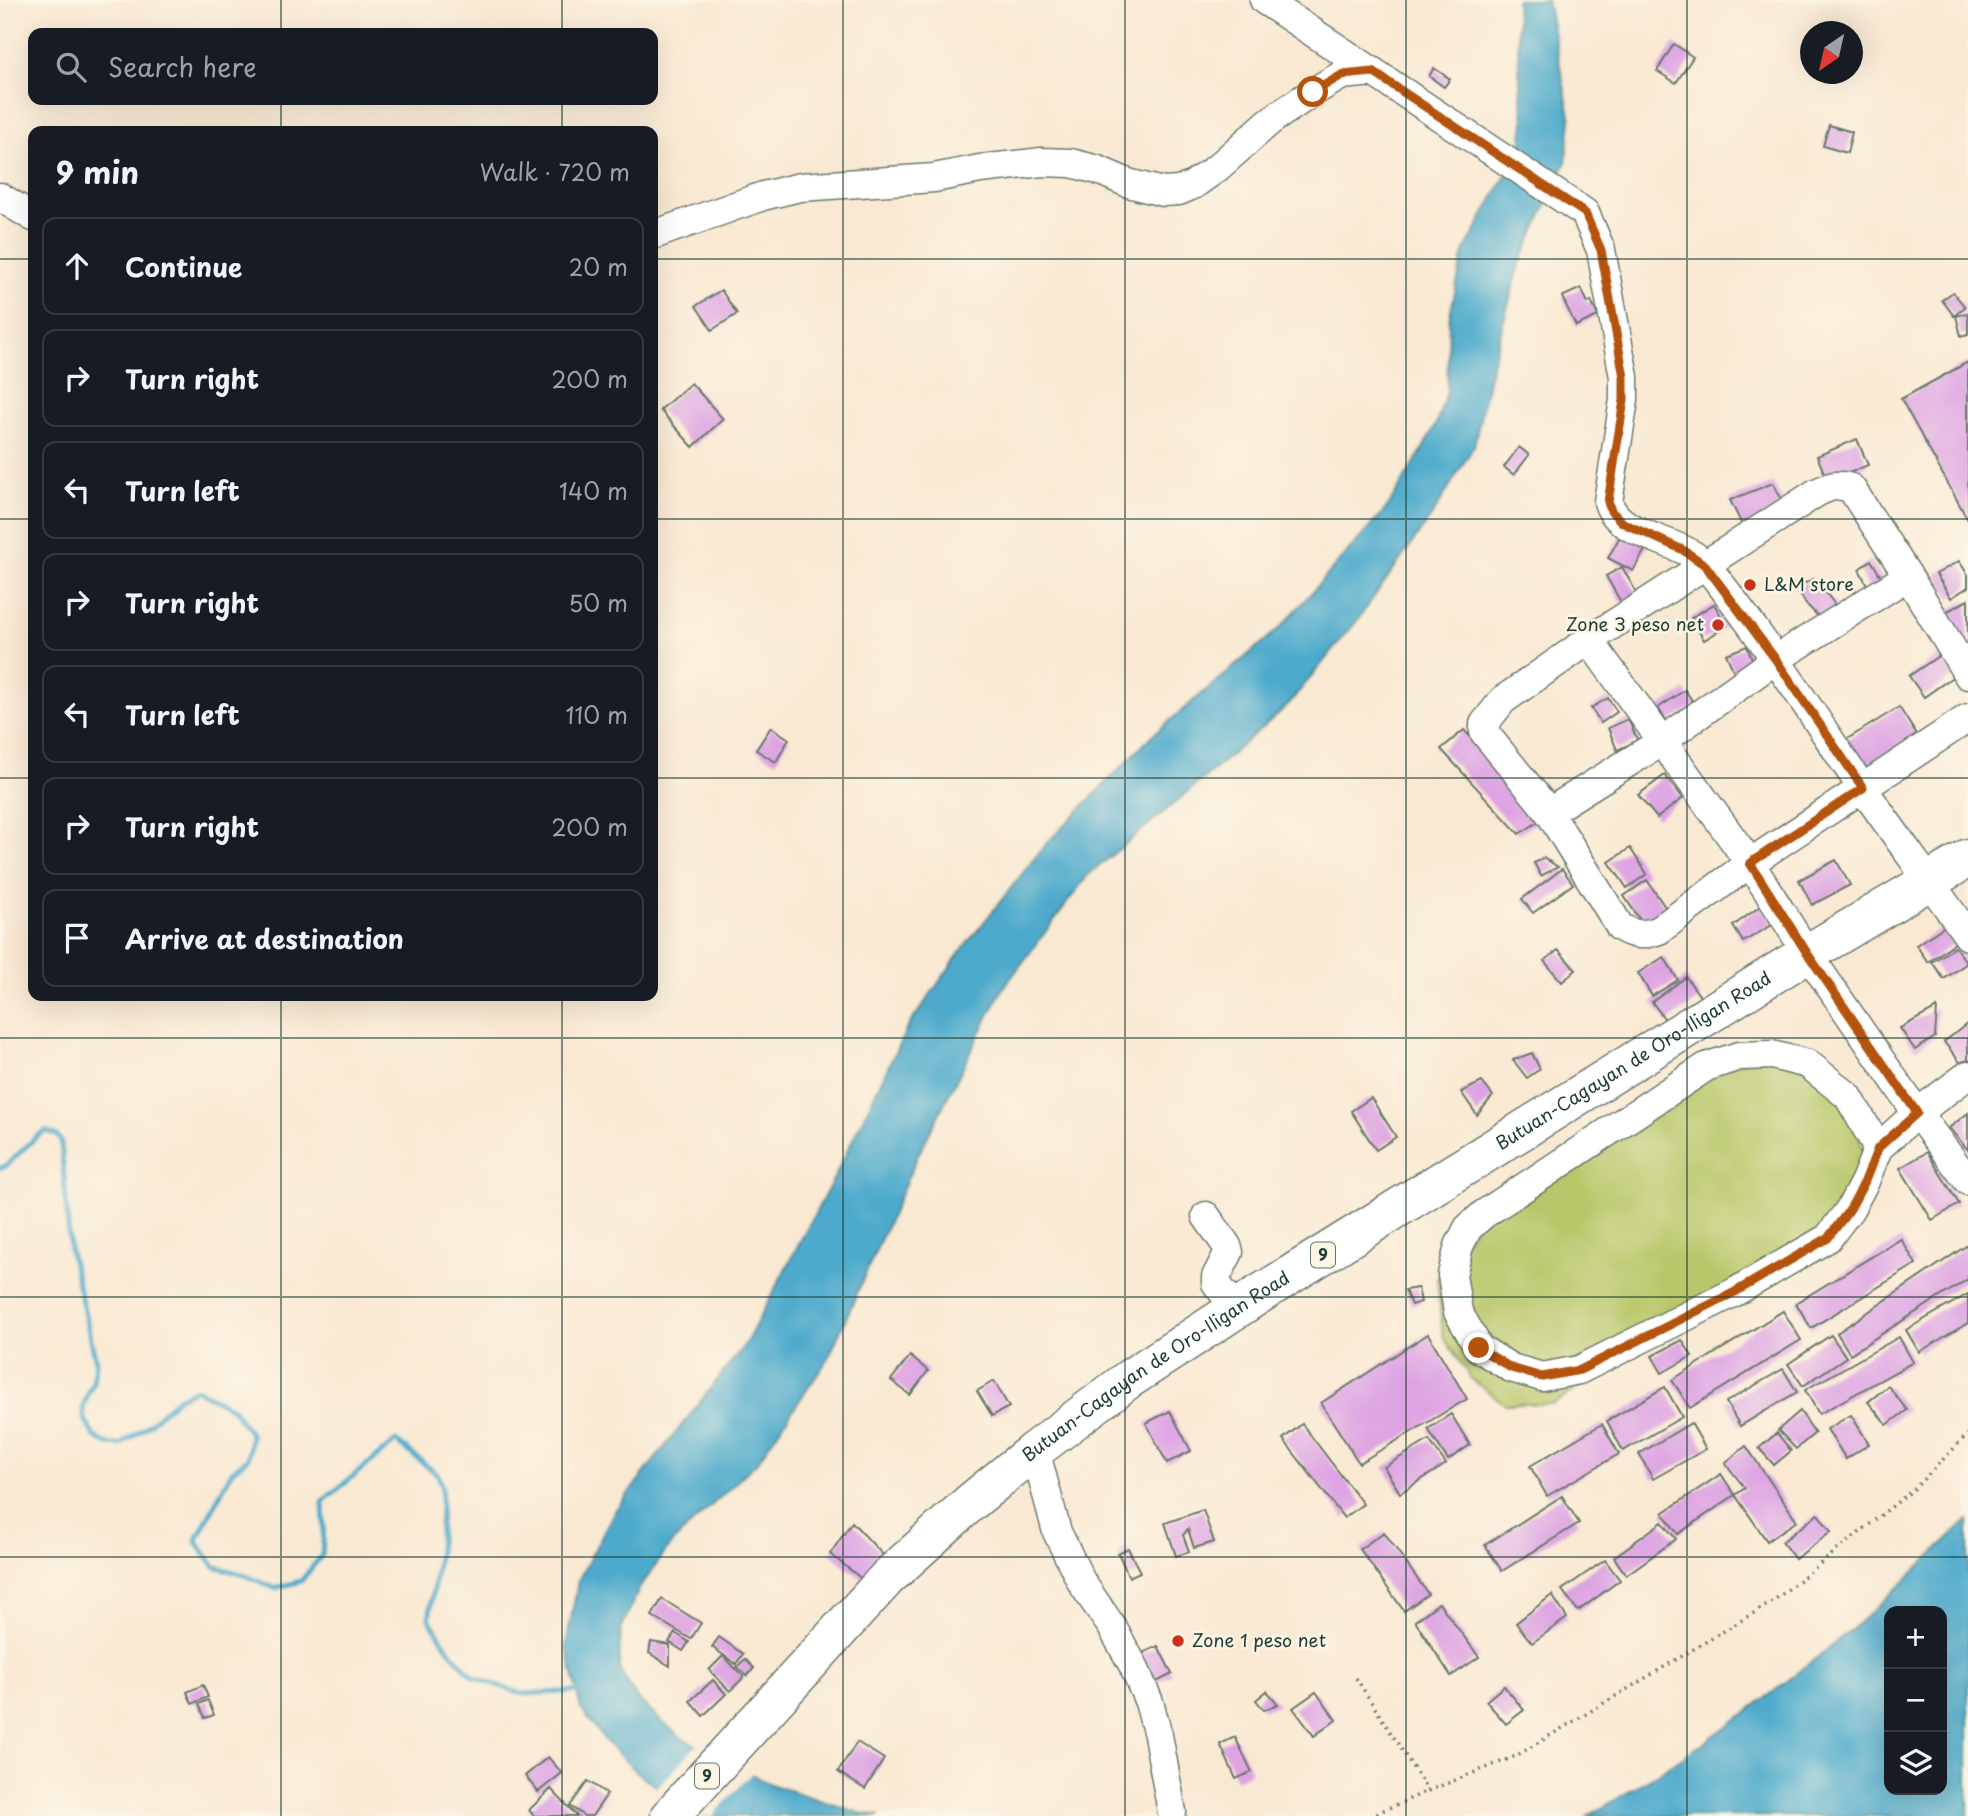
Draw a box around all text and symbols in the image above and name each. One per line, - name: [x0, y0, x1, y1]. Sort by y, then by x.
- north arrow: [1800, 21, 1863, 84]
- search box: [28, 28, 658, 105]
- text: Search here: [108, 47, 257, 86]
- icon: search: [52, 48, 90, 86]
- route start: [1297, 76, 1328, 107]
- text: 9 min: [56, 149, 139, 194]
- text: Walk · 720 m: [480, 154, 630, 189]
- icon: ahead: [58, 247, 96, 285]
- text: Continue: [125, 247, 242, 286]
- text: 20 m: [569, 249, 628, 284]
- icon: right: [58, 359, 96, 397]
- text: Turn right: [125, 359, 259, 398]
- text: 200 m: [551, 361, 628, 396]
- icon: left: [58, 471, 96, 509]
- text: Turn left: [125, 471, 240, 510]
- text: 140 m: [559, 473, 628, 508]
- place label: L&M store: [1764, 570, 1854, 597]
- marker: L&M store: [1742, 577, 1758, 593]
- icon: right: [58, 583, 96, 621]
- text: Turn right: [125, 583, 259, 622]
- text: 50 m: [568, 585, 628, 620]
- place label: Zone 3 peso net: [1566, 610, 1704, 637]
- marker: Zone 3 peso net: [1710, 617, 1726, 633]
- icon: left: [58, 695, 96, 733]
- text: Turn left: [125, 695, 240, 734]
- text: 110 m: [566, 697, 628, 732]
- icon: right: [58, 807, 96, 845]
- text: Turn right: [125, 807, 259, 846]
- text: 200 m: [551, 809, 628, 844]
- icon: arrive: [58, 919, 96, 957]
- text: Arrive at destination: [125, 919, 404, 958]
- street label: Butuan-Cagayan de Oro-Iligan Road: [1490, 964, 1776, 1156]
- road number: 9: [1311, 1242, 1335, 1268]
- street label: Butuan-Cagayan de Oro-Iligan Road: [1016, 1264, 1294, 1467]
- route end: [1463, 1332, 1494, 1363]
- map controls: [1884, 1606, 1947, 1795]
- button: +: [1884, 1606, 1947, 1669]
- place label: Zone 1 peso net: [1192, 1626, 1326, 1653]
- marker: Zone 1 peso net: [1170, 1633, 1186, 1649]
- button: −: [1884, 1669, 1947, 1732]
- button: layers: [1884, 1732, 1947, 1795]
- road number: 9: [695, 1764, 719, 1788]

